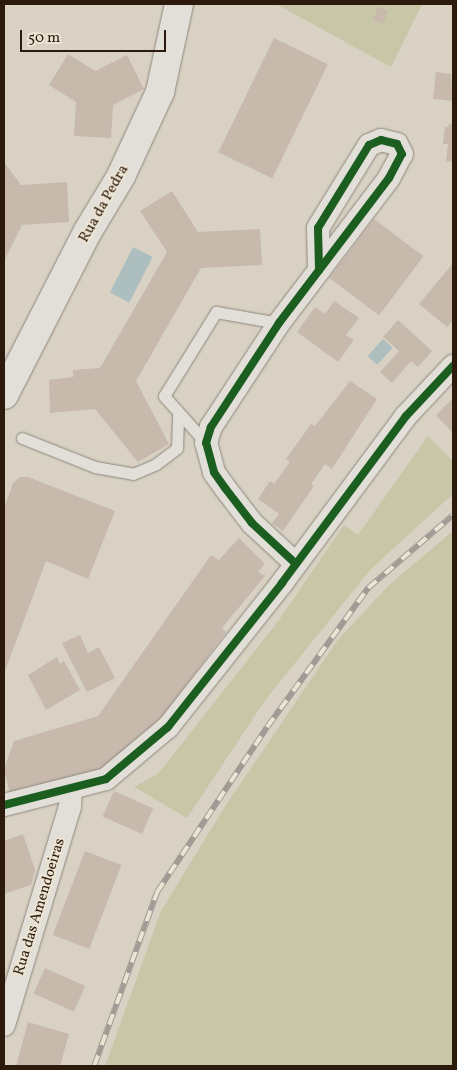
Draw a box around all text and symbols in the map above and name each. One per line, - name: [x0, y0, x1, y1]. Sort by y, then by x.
- scale bar: [22, 20, 169, 52]
- text: 50 m: [28, 28, 60, 49]
- street label: Rua da Pedra: [75, 162, 133, 246]
- street label: Rua das Amendoeiras: [11, 836, 69, 978]

